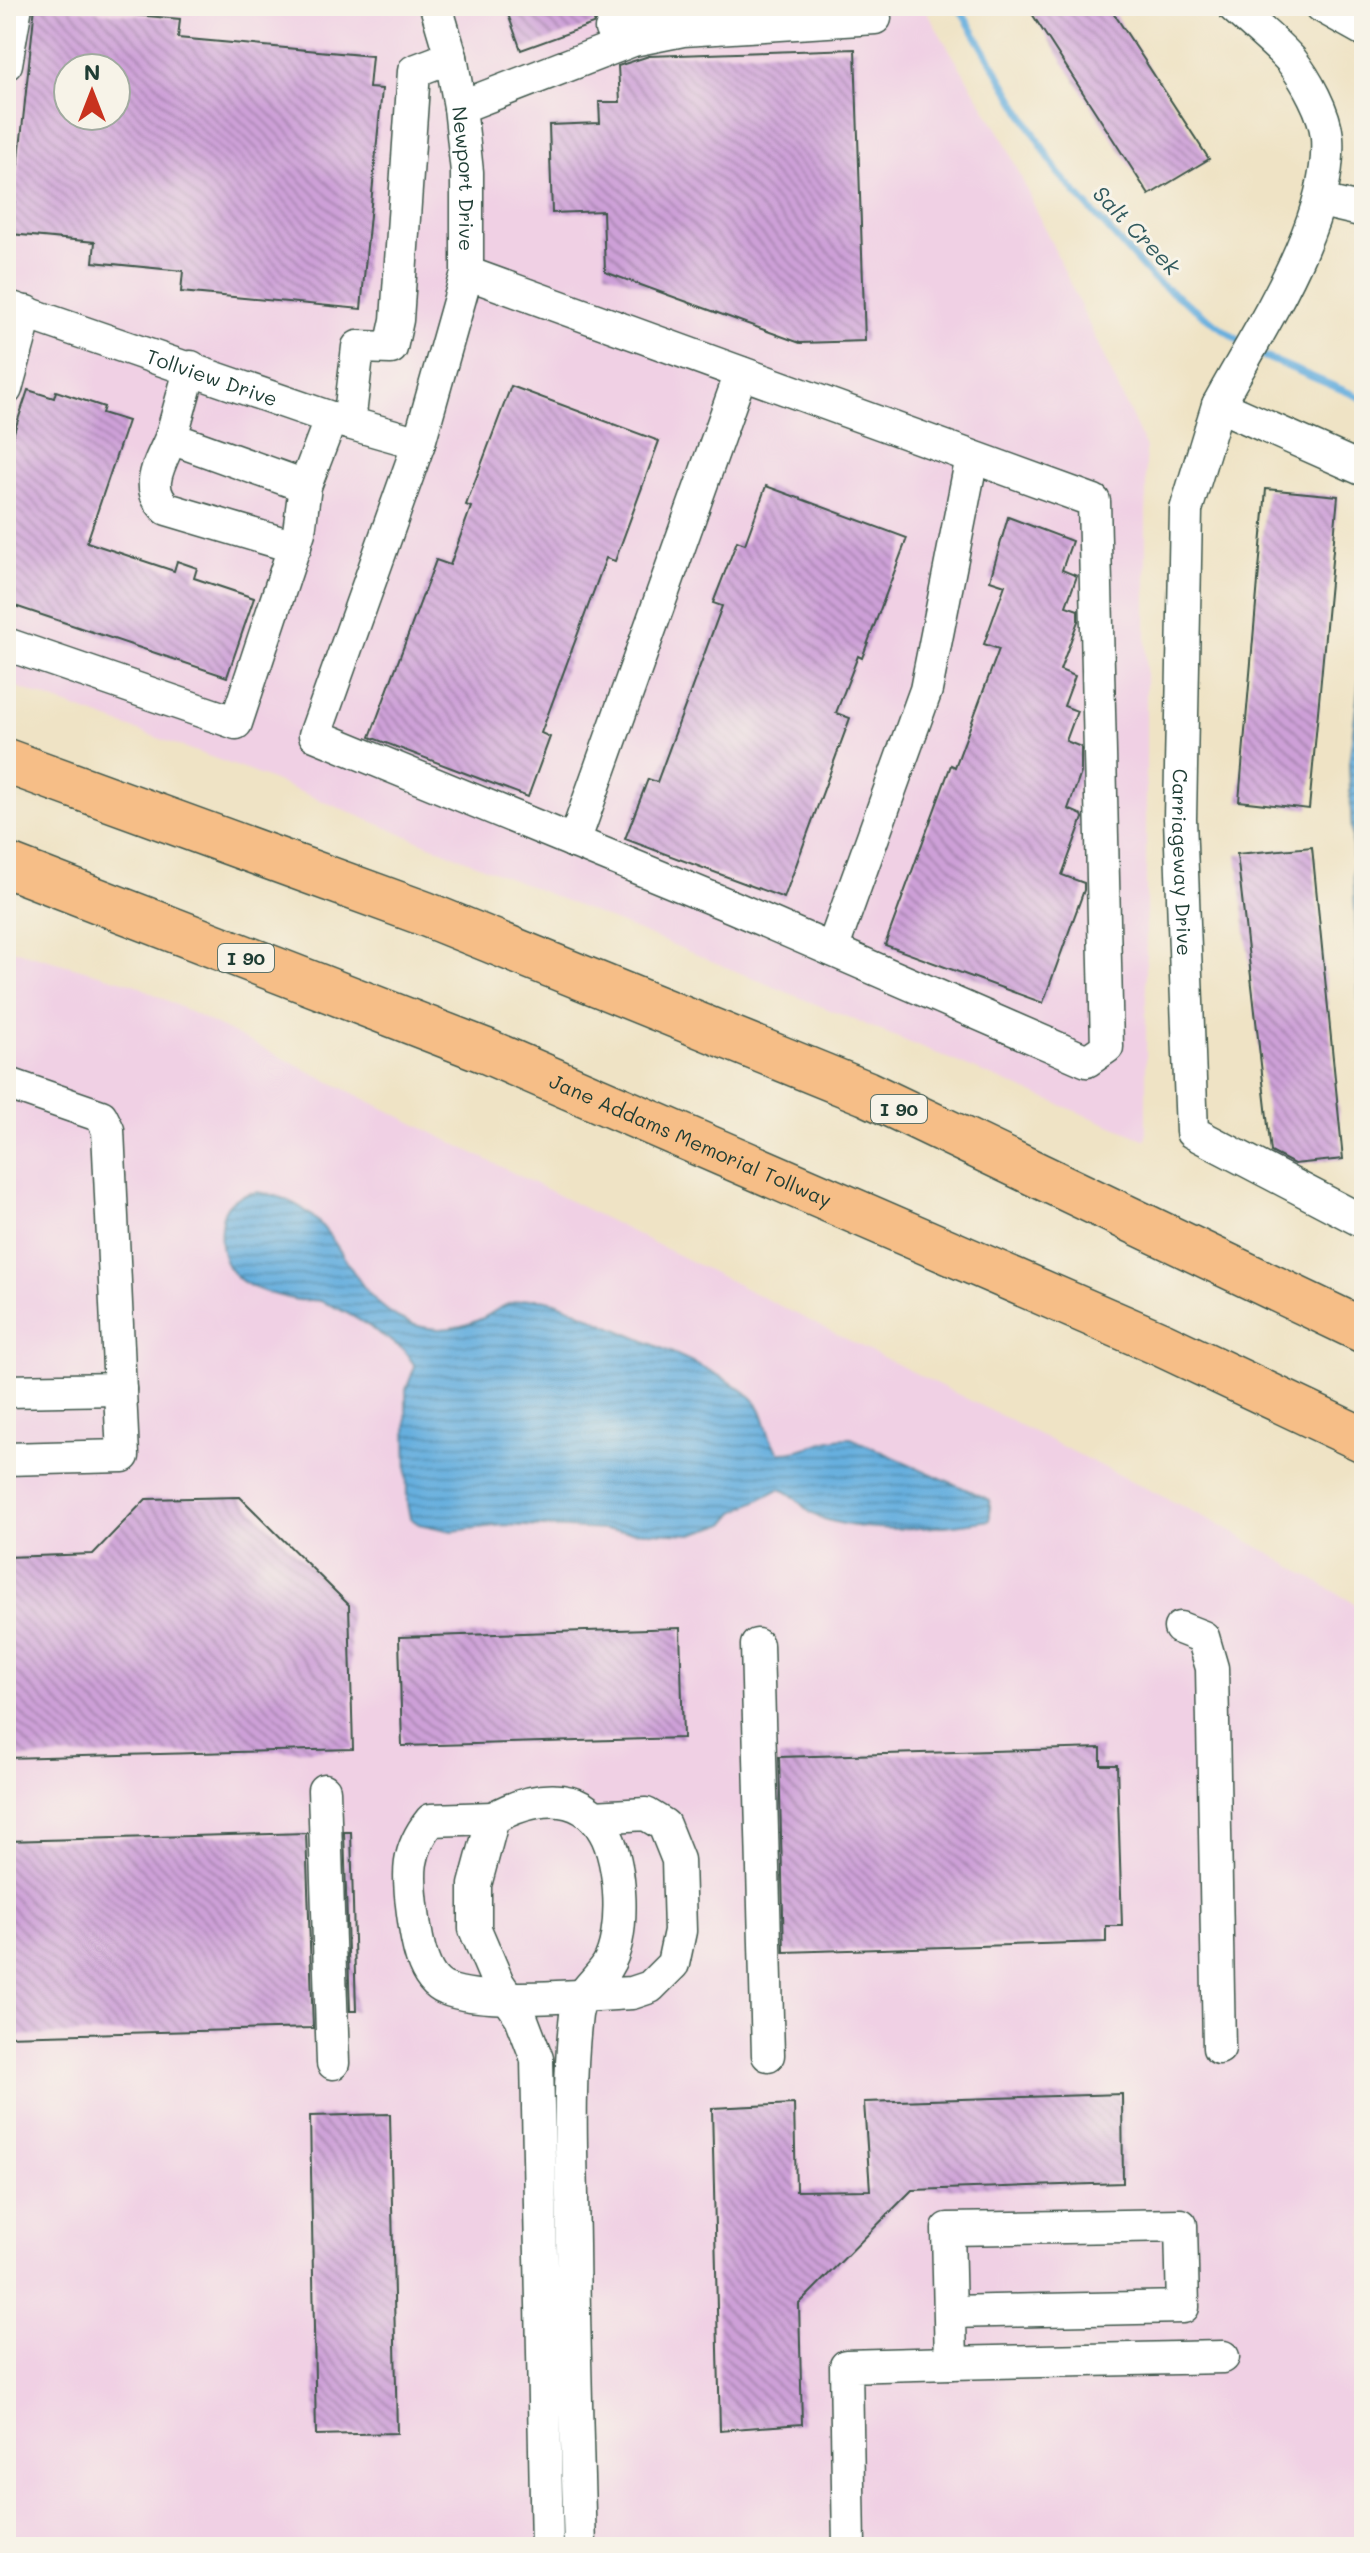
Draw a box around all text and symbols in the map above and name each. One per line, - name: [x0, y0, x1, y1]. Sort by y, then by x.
- north arrow: [52, 52, 132, 132]
- text: N: [84, 57, 100, 86]
- street label: Newport Drive: [447, 105, 480, 251]
- water label: Salt Creek: [1087, 179, 1188, 282]
- street label: Tollview Drive: [143, 342, 281, 412]
- street label: Carriageway Drive: [1167, 769, 1198, 956]
- road number: I 90: [218, 944, 274, 972]
- street label: Jane Addams Memorial Tollway: [546, 1067, 836, 1213]
- road number: I 90: [871, 1095, 927, 1123]

